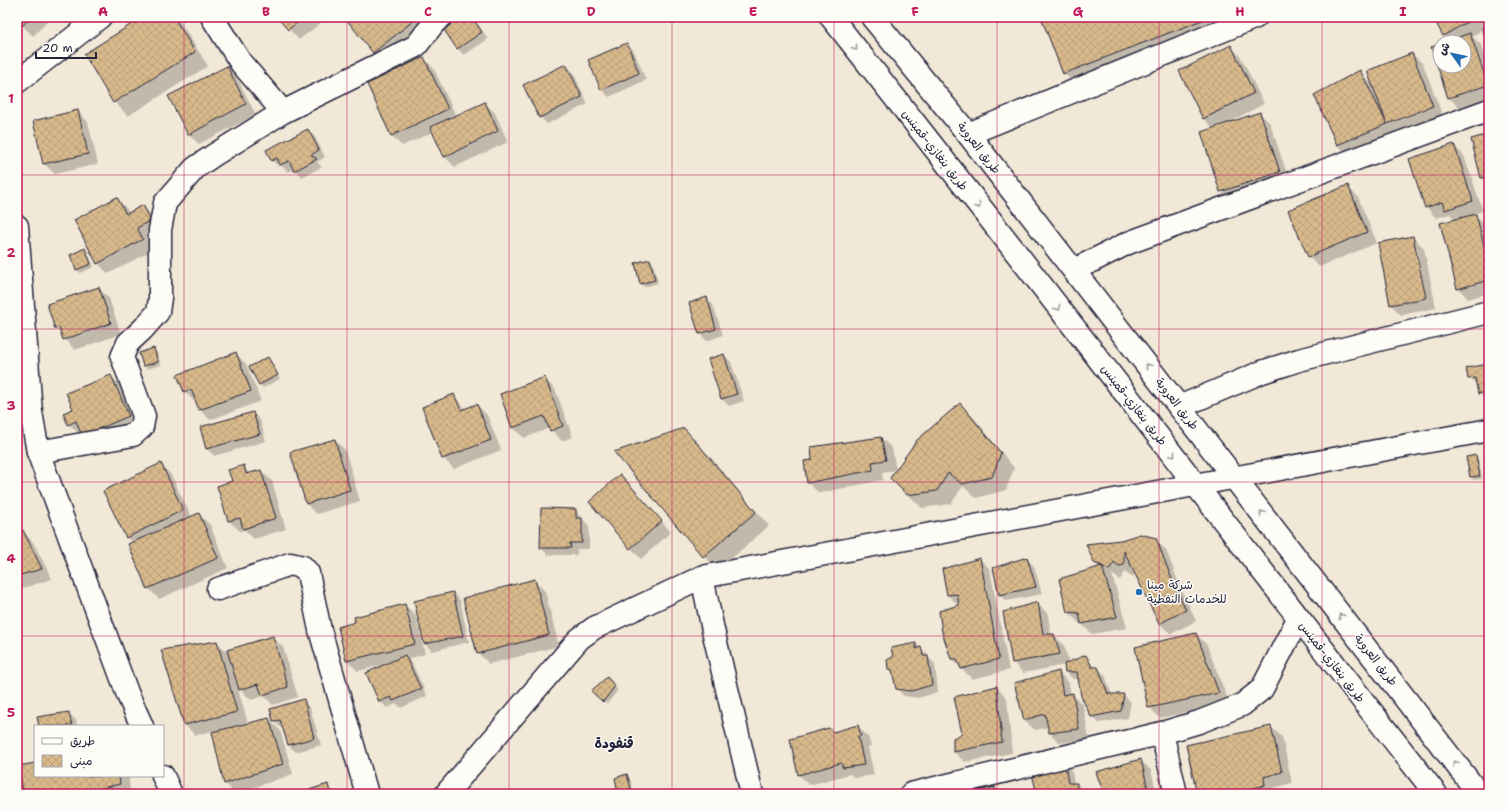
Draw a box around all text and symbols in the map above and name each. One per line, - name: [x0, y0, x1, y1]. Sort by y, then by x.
- text: A: [98, 3, 108, 20]
- text: B: [262, 3, 270, 20]
- text: C: [424, 3, 432, 20]
- text: D: [586, 3, 596, 20]
- text: E: [749, 3, 758, 20]
- text: F: [911, 3, 919, 20]
- text: G: [1073, 3, 1084, 20]
- text: H: [1235, 3, 1245, 20]
- text: I: [1399, 3, 1407, 20]
- scale bar: [36, 34, 96, 60]
- north arrow: [1432, 34, 1472, 74]
- text: 20 m: [42, 40, 73, 56]
- text: ش: [1434, 40, 1454, 58]
- one-way arrow: [851, 43, 858, 50]
- text: 1: [8, 90, 14, 107]
- street label: طريق بنغازي-قمينس: [897, 106, 972, 195]
- street label: طريق العروبة: [954, 119, 1004, 177]
- one-way arrow: [974, 201, 981, 208]
- text: 2: [6, 244, 16, 261]
- one-way arrow: [1054, 304, 1061, 311]
- street label: طريق بنغازي-قمينس: [1096, 361, 1171, 450]
- one-way arrow: [1146, 364, 1153, 371]
- street label: طريق العروبة: [1152, 375, 1202, 433]
- text: 3: [6, 397, 16, 414]
- one-way arrow: [1168, 450, 1175, 457]
- one-way arrow: [1260, 511, 1267, 518]
- text: 4: [6, 550, 16, 567]
- place label: شركة مينا للخدمات النفطية: [1147, 577, 1227, 607]
- marker: شركة مينا للخدمات النفطية: [1134, 587, 1144, 597]
- one-way arrow: [1339, 614, 1346, 621]
- street label: طريق بنغازي-قمينس: [1294, 618, 1369, 707]
- street label: طريق العروبة: [1351, 631, 1401, 689]
- text: 5: [7, 704, 15, 721]
- legend: [34, 725, 164, 777]
- text: طريق: [70, 733, 95, 749]
- district label: قنفودة: [594, 734, 634, 752]
- text: مبنى: [70, 753, 93, 769]
- one-way arrow: [1453, 761, 1460, 768]

